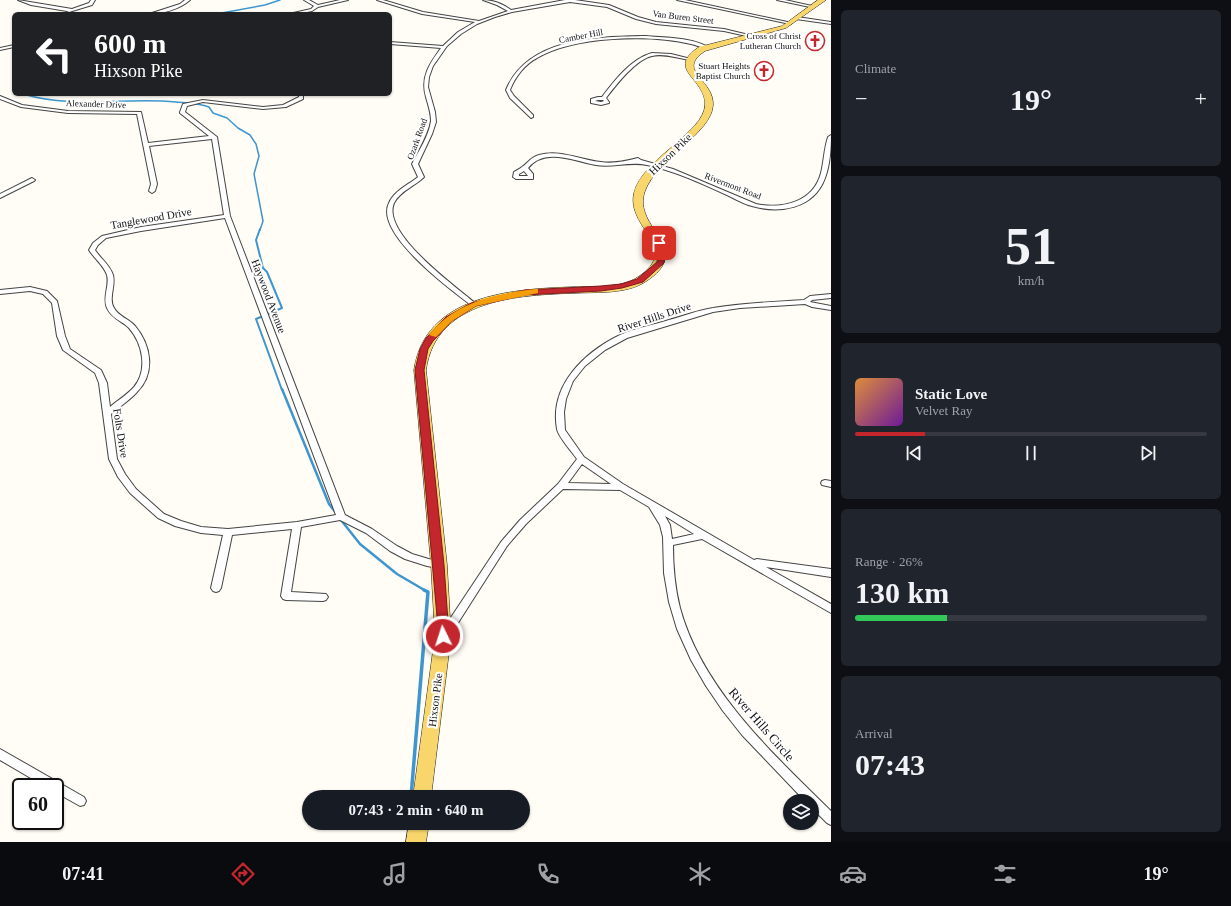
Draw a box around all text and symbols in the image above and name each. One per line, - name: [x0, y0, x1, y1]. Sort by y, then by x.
- street label: Van Buren Street: [652, 8, 715, 26]
- street label: Camber Hill: [558, 27, 604, 45]
- icon: left: [28, 28, 80, 80]
- text: 600 m: [94, 28, 166, 59]
- church icon: Cross of Christ Lutheran Church: [804, 30, 826, 52]
- place label: Cross of Christ Lutheran Church: [740, 31, 801, 51]
- church icon: Stuart Heights Baptist Church: [753, 60, 775, 82]
- text: Hixson Pike: [94, 61, 183, 81]
- place label: Stuart Heights Baptist Church: [696, 61, 750, 81]
- text: Climate: [855, 61, 896, 76]
- text: 19°: [1010, 83, 1052, 116]
- text: −: [855, 86, 867, 111]
- text: +: [1195, 86, 1207, 111]
- street label: Alexander Drive: [66, 98, 126, 110]
- street label: Ozark Road: [405, 117, 429, 161]
- street label: Hixson Pike: [646, 131, 694, 177]
- street label: Rivermont Road: [703, 171, 763, 202]
- street label: Tanglewood Drive: [110, 205, 193, 231]
- text: 51: [1005, 218, 1057, 275]
- pin: [642, 226, 676, 260]
- icon: arrive: [648, 232, 670, 254]
- street label: Haywood Avenue: [249, 257, 289, 335]
- text: km/h: [1018, 273, 1044, 288]
- street label: River Hills Drive: [616, 299, 692, 335]
- text: Static Love: [915, 386, 987, 402]
- text: Velvet Ray: [915, 403, 972, 418]
- street label: Folts Drive: [111, 407, 131, 459]
- icon: previous: [903, 442, 925, 464]
- icon: pause: [1020, 442, 1042, 464]
- icon: next: [1137, 442, 1159, 464]
- text: Range · 26%: [855, 554, 923, 569]
- text: 130 km: [855, 576, 949, 609]
- position arrow: [422, 615, 464, 657]
- street label: Hixson Pike: [426, 672, 444, 728]
- street label: River Hills Circle: [726, 685, 798, 764]
- text: Arrival: [855, 726, 893, 741]
- text: 07:43: [855, 748, 925, 781]
- speed limit sign: 60: [12, 778, 64, 830]
- map controls: [783, 794, 819, 830]
- button: layers: [783, 794, 819, 830]
- text: 07:43 · 2 min · 640 m: [349, 802, 484, 818]
- icon: directions: [229, 860, 257, 888]
- icon: music: [381, 860, 409, 888]
- icon: phone: [534, 860, 562, 888]
- icon: climate: [686, 860, 714, 888]
- icon: car: [839, 860, 867, 888]
- icon: filters: [991, 860, 1019, 888]
- text: 07:41: [62, 864, 104, 884]
- text: 19°: [1144, 864, 1169, 884]

